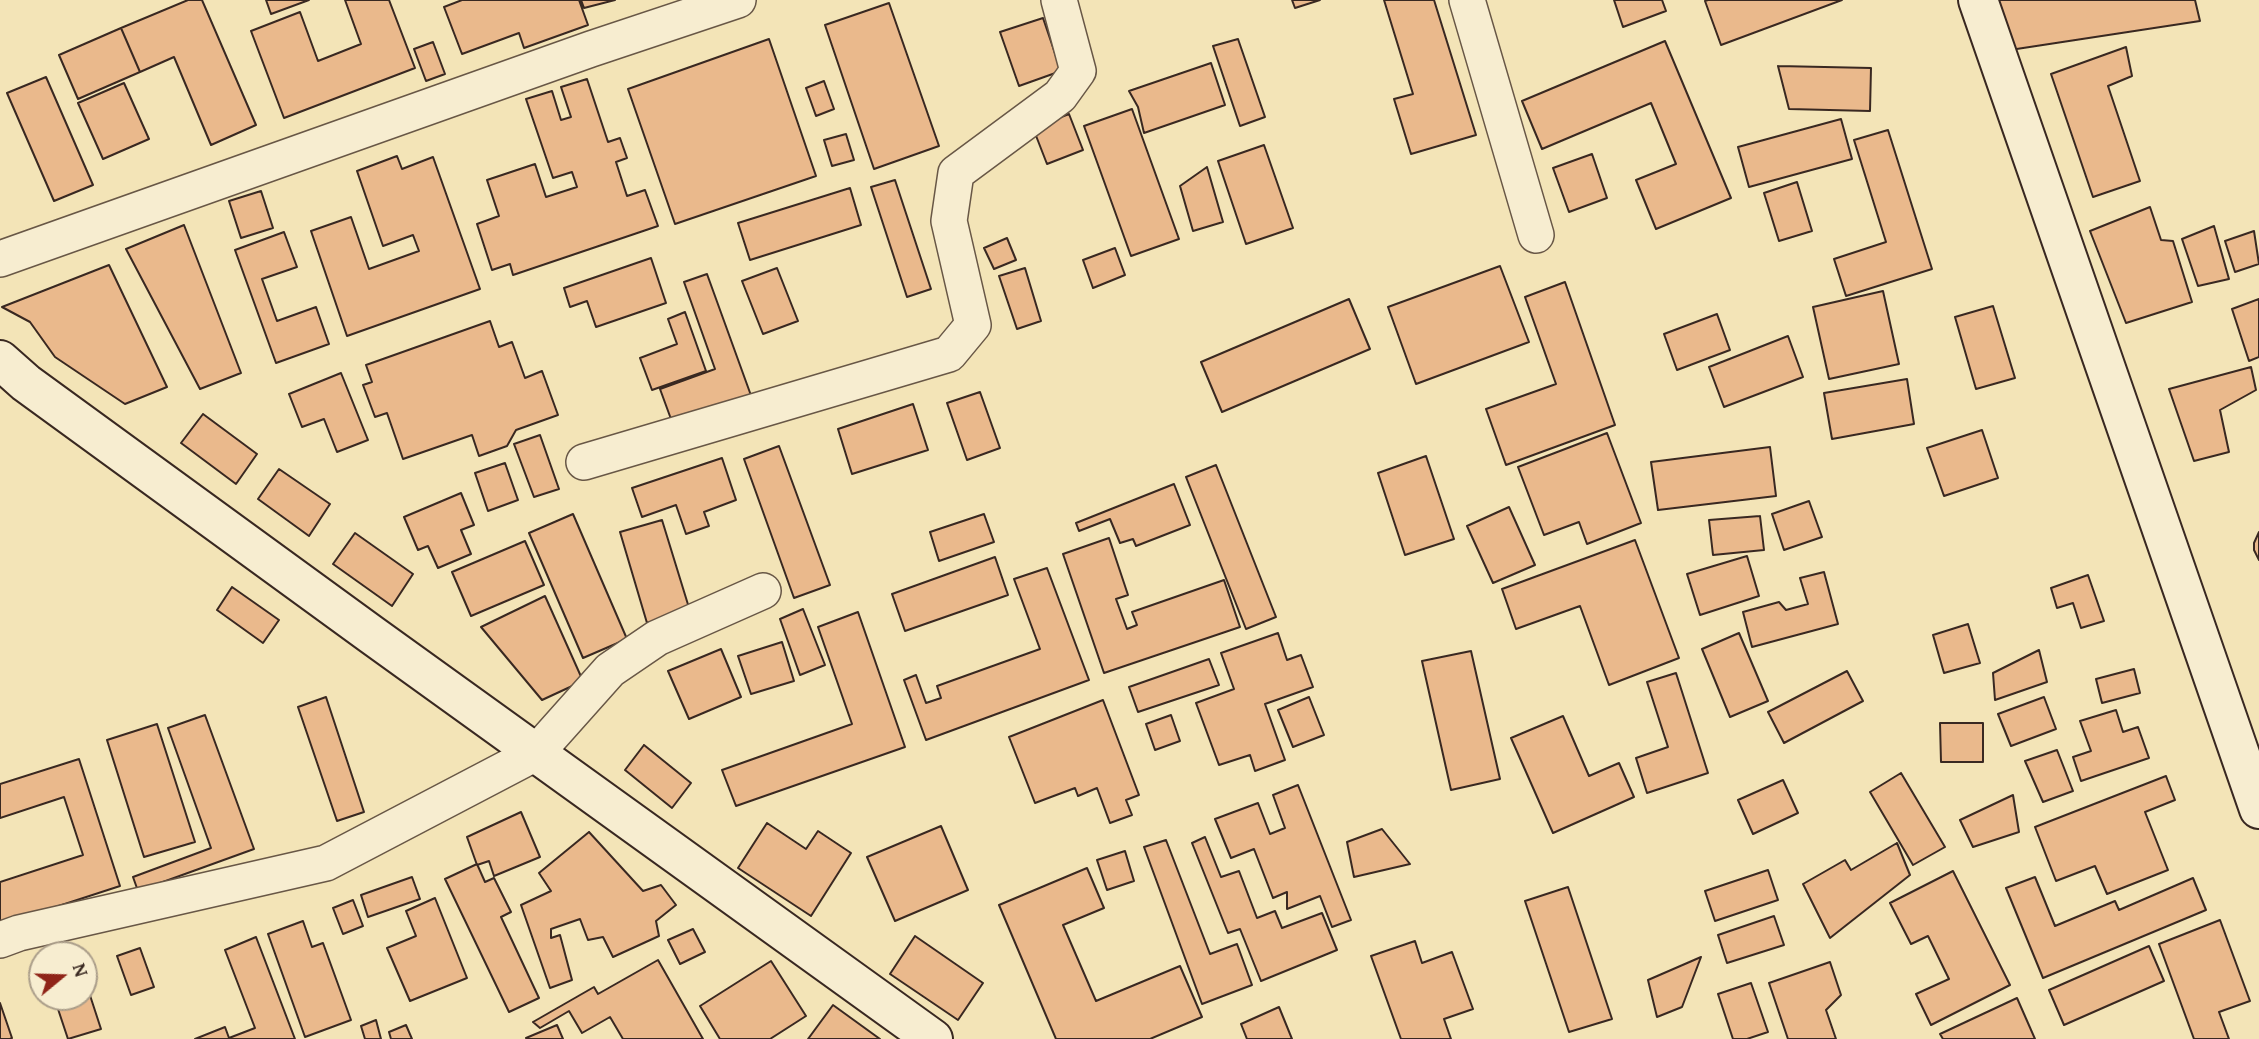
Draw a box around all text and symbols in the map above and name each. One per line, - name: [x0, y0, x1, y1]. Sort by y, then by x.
- north arrow: [28, 941, 98, 1011]
- text: N: [66, 959, 96, 980]

